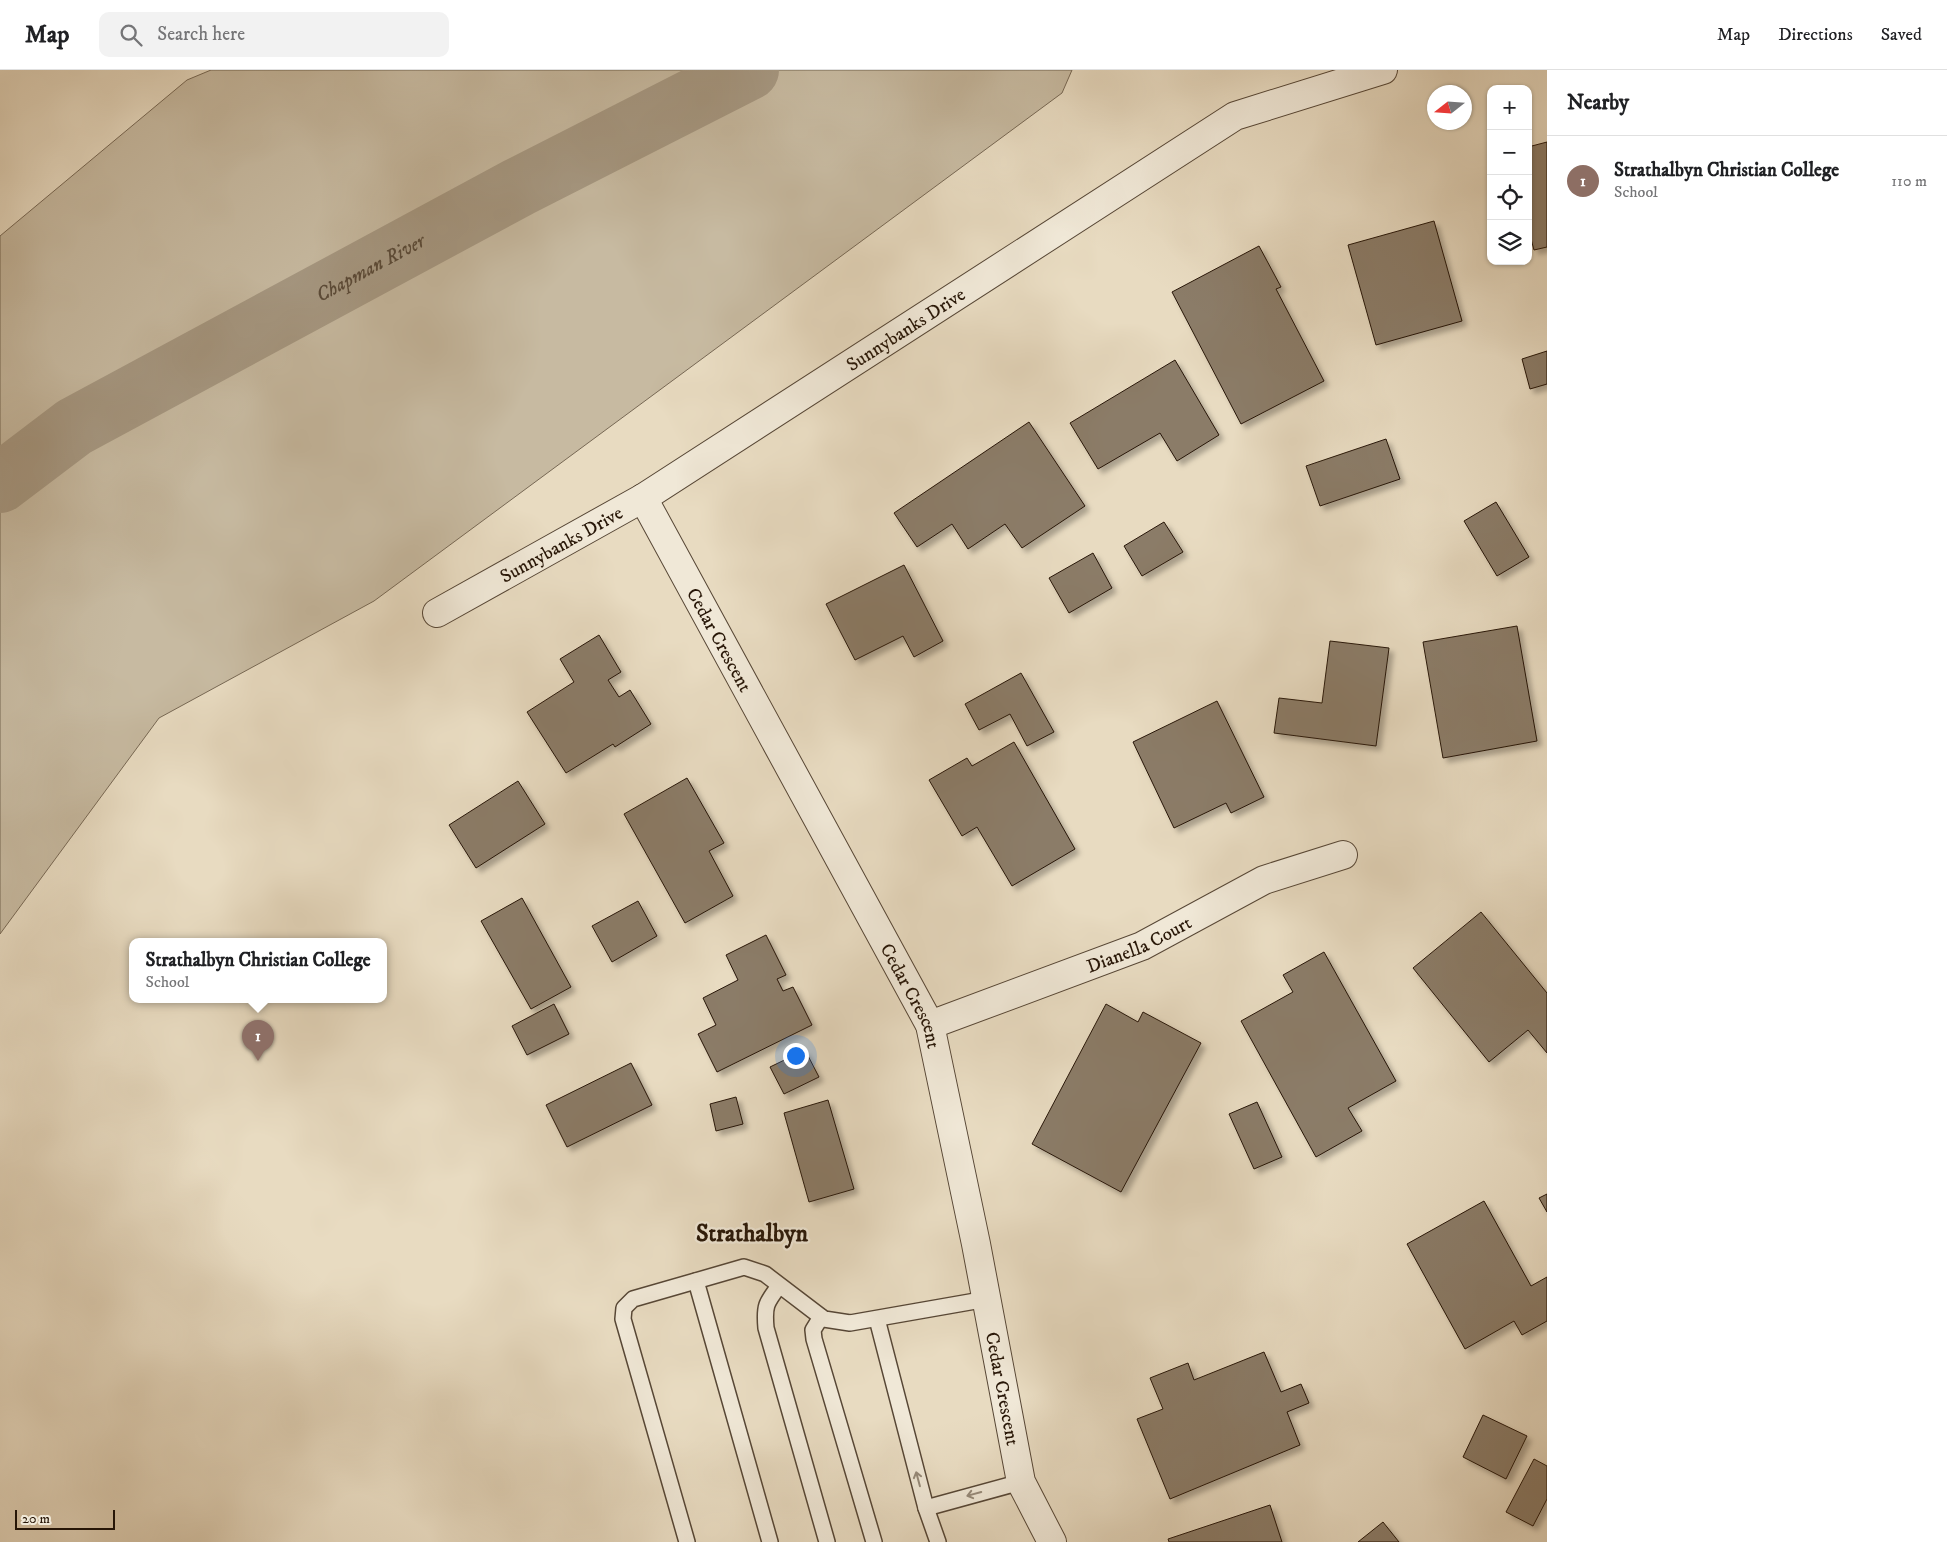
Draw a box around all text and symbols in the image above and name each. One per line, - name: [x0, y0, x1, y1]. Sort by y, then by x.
- search box: [99, 12, 449, 57]
- text: Map: [25, 20, 69, 50]
- icon: search: [117, 21, 145, 49]
- text: Search here: [157, 23, 245, 46]
- text: Map: [1717, 24, 1750, 46]
- text: Directions: [1778, 24, 1853, 46]
- text: Saved: [1881, 24, 1922, 46]
- north arrow: [1427, 85, 1472, 130]
- map controls: [1487, 85, 1532, 265]
- button: +: [1487, 85, 1532, 130]
- text: Nearby: [1567, 90, 1629, 116]
- button: −: [1487, 130, 1532, 175]
- text: Strathalbyn Christian College: [1614, 159, 1839, 182]
- text: 1: [1580, 171, 1586, 191]
- text: 110 m: [1891, 171, 1927, 191]
- button: locate: [1487, 175, 1532, 220]
- text: School: [1614, 182, 1658, 202]
- button: layers: [1487, 220, 1532, 265]
- water label: Chapman River: [312, 228, 431, 308]
- street label: Sunnybanks Drive: [842, 283, 970, 377]
- street label: Sunnybanks Drive: [496, 502, 627, 589]
- street label: Cedar Crescent: [681, 584, 756, 696]
- street label: Dianella Court: [1084, 911, 1196, 979]
- popup: [129, 938, 387, 1003]
- street label: Cedar Crescent: [875, 940, 945, 1051]
- text: Strathalbyn Christian College: [145, 949, 371, 972]
- text: School: [145, 972, 189, 992]
- pin: 1: [242, 1020, 274, 1061]
- your location: [783, 1043, 809, 1069]
- district label: Strathalbyn: [696, 1219, 809, 1249]
- street label: Cedar Crescent: [980, 1330, 1024, 1448]
- one-way arrow: [913, 1471, 922, 1487]
- one-way arrow: [966, 1490, 982, 1500]
- scale bar: [15, 1507, 115, 1530]
- text: 20 m: [22, 1510, 50, 1528]

